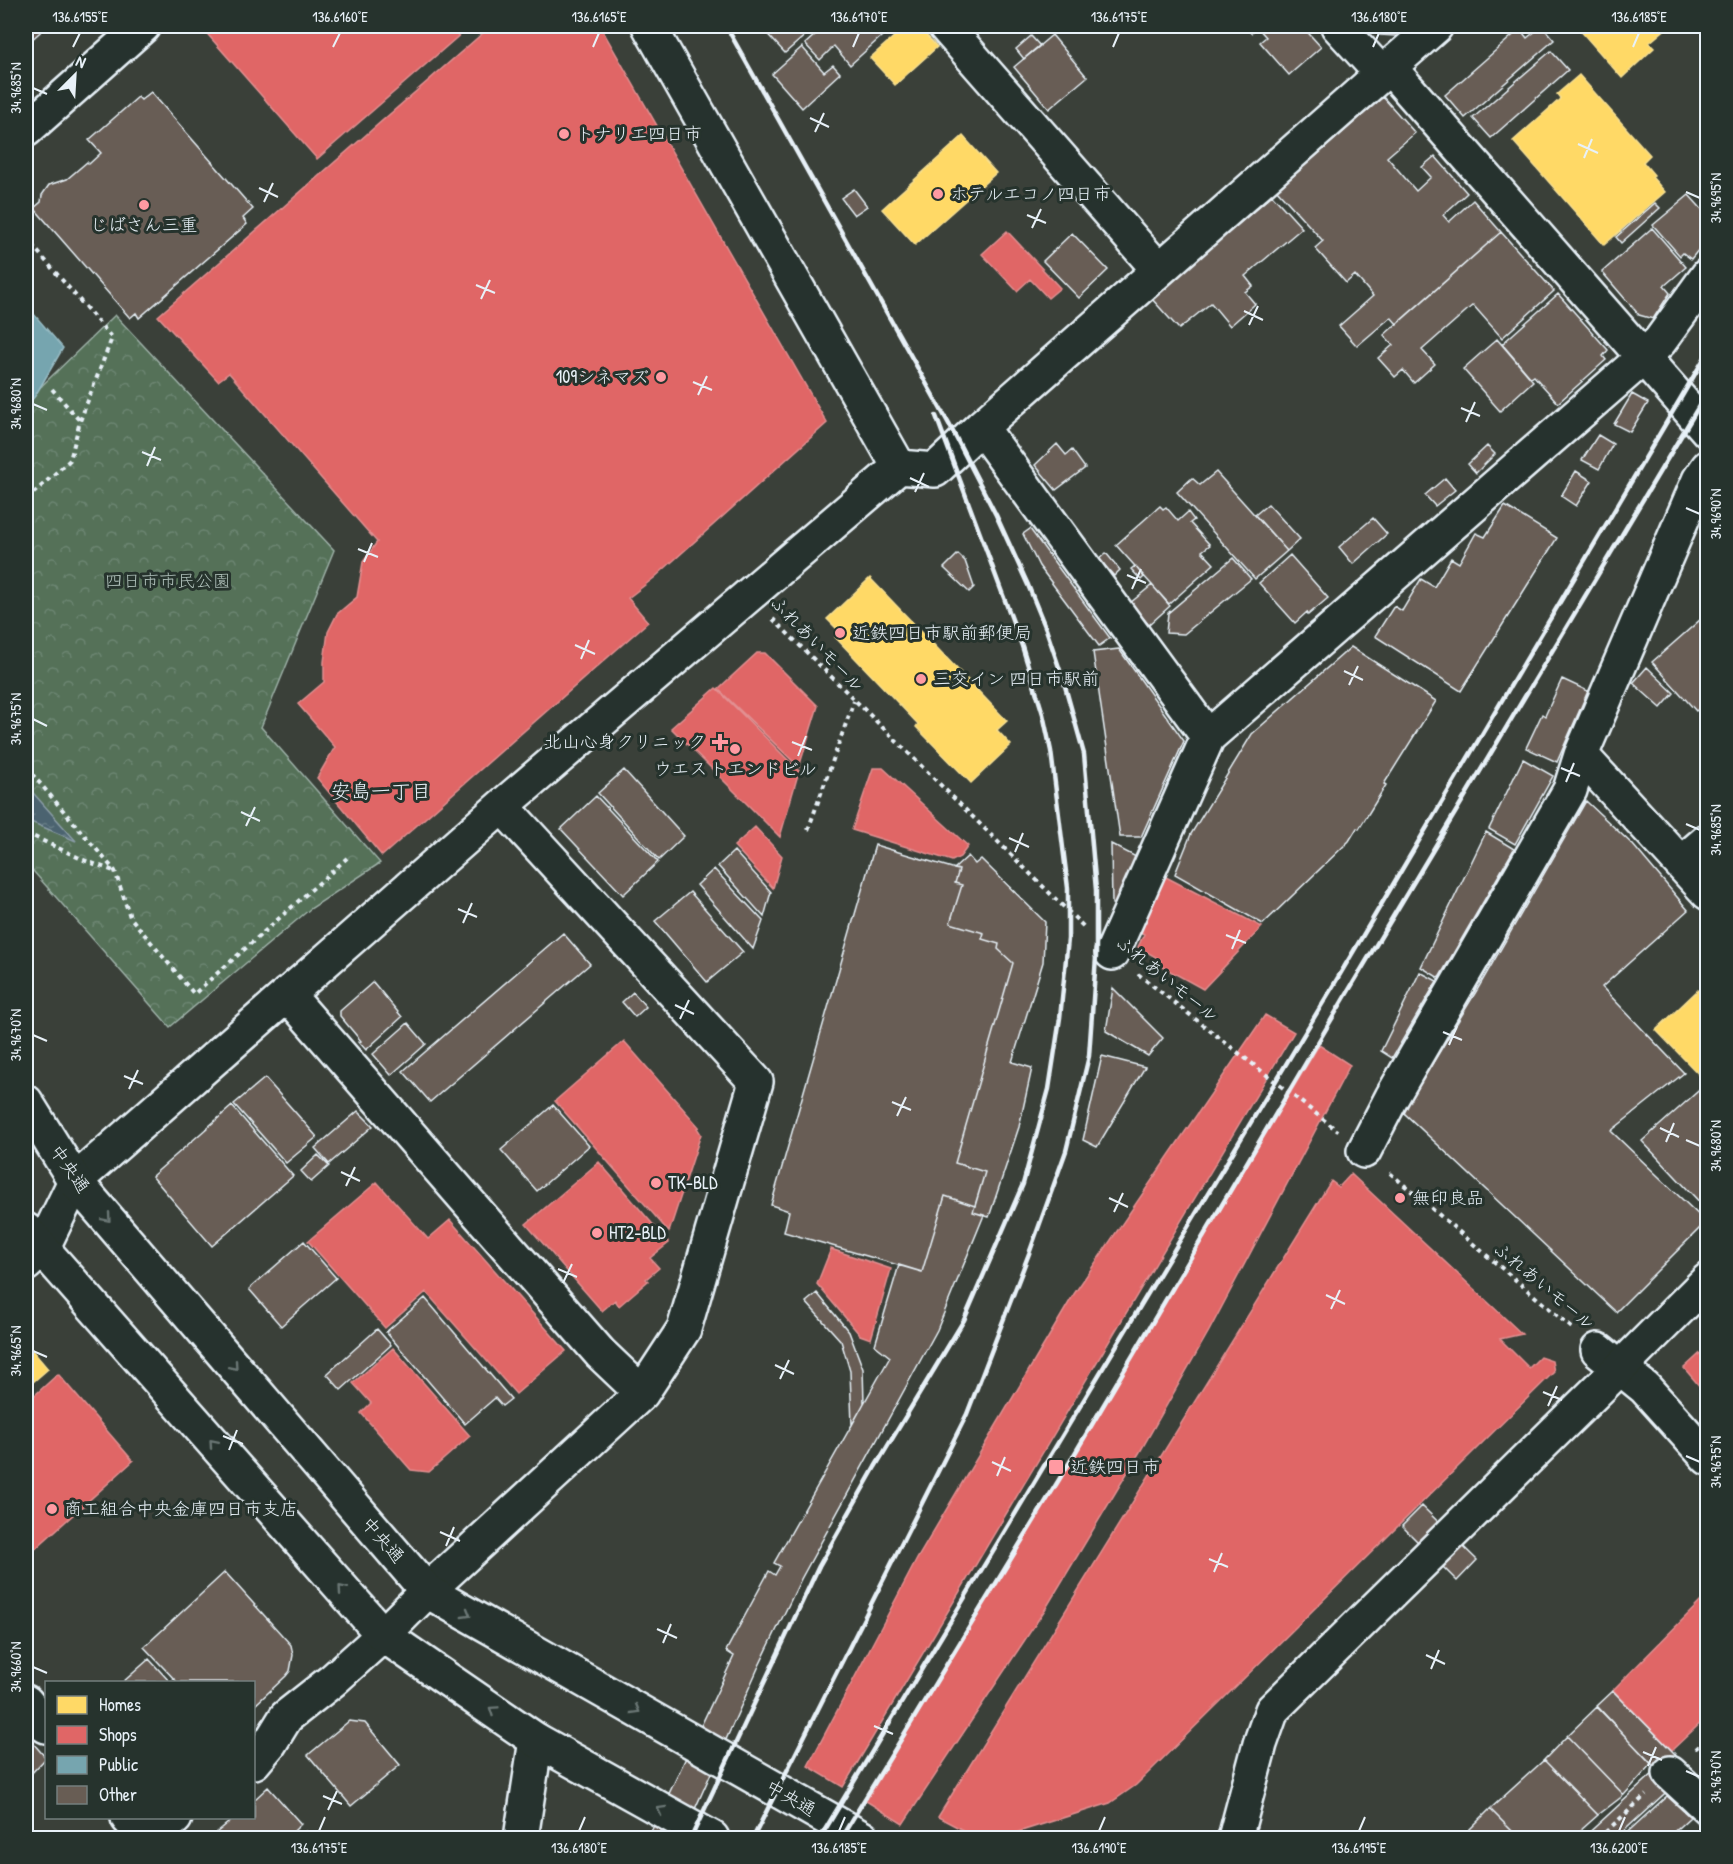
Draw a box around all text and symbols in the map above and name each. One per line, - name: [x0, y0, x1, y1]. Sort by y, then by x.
- text: 136.6155°E: [52, 6, 108, 27]
- text: 136.6160°E: [312, 6, 368, 27]
- text: 136.6165°E: [571, 6, 627, 27]
- text: 136.6170°E: [830, 6, 888, 27]
- text: 136.6175°E: [1091, 6, 1148, 27]
- text: 136.6180°E: [1351, 6, 1407, 27]
- text: 136.6185°E: [1611, 6, 1667, 27]
- north arrow: [45, 45, 105, 105]
- text: N: [73, 50, 90, 73]
- text: 34.9685°N: [5, 62, 26, 114]
- place label: トナリエ四日市: [576, 121, 702, 146]
- marker: トナリエ四日市: [557, 127, 571, 141]
- text: 34.9695°N: [1705, 173, 1726, 223]
- place label: ホテルエコノ四日市: [950, 181, 1111, 206]
- marker: ホテルエコノ四日市: [931, 187, 945, 201]
- marker: じばさん三重: [137, 198, 151, 212]
- place label: じばさん三重: [90, 212, 198, 237]
- place label: 109シネマズ: [556, 364, 649, 389]
- marker: 109シネマズ: [654, 370, 668, 384]
- text: 34.9680°N: [5, 378, 26, 430]
- text: 34.9690°N: [1705, 489, 1726, 539]
- park label: 四日市市民公園: [105, 568, 231, 593]
- street label: ふれあいモール: [765, 590, 870, 697]
- place label: 近鉄四日市駅前郵便局: [852, 620, 1032, 645]
- marker: 近鉄四日市駅前郵便局: [833, 626, 847, 640]
- place label: 三交イン 四日市駅前: [933, 666, 1099, 691]
- marker: 三交イン 四日市駅前: [914, 672, 928, 686]
- text: 34.9675°N: [5, 693, 26, 745]
- place label: 北山心身クリニック: [544, 729, 706, 754]
- marker: 北山心身クリニック: [711, 733, 729, 751]
- marker: ウエストエンドビル: [728, 742, 742, 756]
- place label: ウエストエンドビル: [653, 756, 817, 781]
- district label: 安島一丁目: [331, 777, 431, 804]
- text: 34.9685°N: [1705, 804, 1726, 856]
- street label: ふれあいモール: [1111, 930, 1224, 1028]
- text: 34.9670°N: [5, 1009, 26, 1061]
- text: 34.9680°N: [1705, 1120, 1726, 1172]
- street label: 中央通: [45, 1139, 96, 1198]
- place label: TK-BLD: [668, 1170, 718, 1195]
- marker: TK-BLD: [649, 1176, 663, 1190]
- place label: 無印良品: [1412, 1185, 1484, 1210]
- marker: 無印良品: [1393, 1191, 1407, 1205]
- one-way arrow: [100, 1211, 111, 1222]
- place label: HT2-BLD: [609, 1220, 666, 1245]
- marker: HT2-BLD: [590, 1226, 604, 1240]
- street label: ふれあいモール: [1488, 1236, 1600, 1335]
- text: 34.9665°N: [5, 1326, 26, 1376]
- one-way arrow: [227, 1359, 238, 1370]
- text: 34.9675°N: [1705, 1436, 1726, 1488]
- one-way arrow: [209, 1439, 220, 1450]
- place label: 近鉄四日市: [1070, 1454, 1160, 1479]
- marker: 近鉄四日市: [1047, 1458, 1065, 1476]
- place label: 商工組合中央金庫四日市支店: [64, 1496, 298, 1521]
- marker: 商工組合中央金庫四日市支店: [45, 1502, 59, 1516]
- street label: 中央通: [356, 1511, 411, 1568]
- one-way arrow: [338, 1585, 349, 1596]
- one-way arrow: [461, 1606, 471, 1618]
- text: 34.9660°N: [5, 1641, 26, 1693]
- legend: [45, 1681, 255, 1819]
- text: Homes: [99, 1692, 141, 1717]
- one-way arrow: [630, 1703, 640, 1714]
- one-way arrow: [489, 1706, 500, 1717]
- text: Shops: [99, 1722, 137, 1747]
- text: 34.9670°N: [1705, 1751, 1726, 1803]
- text: Public: [99, 1752, 138, 1777]
- street label: 中央通: [762, 1773, 821, 1822]
- text: Other: [99, 1782, 137, 1807]
- one-way arrow: [656, 1806, 667, 1817]
- text: 136.6175°E: [291, 1837, 348, 1858]
- text: 136.6180°E: [551, 1837, 607, 1858]
- text: 136.6185°E: [811, 1837, 867, 1858]
- text: 136.6190°E: [1071, 1837, 1127, 1858]
- text: 136.6195°E: [1332, 1837, 1387, 1858]
- text: 136.6200°E: [1590, 1837, 1648, 1858]

